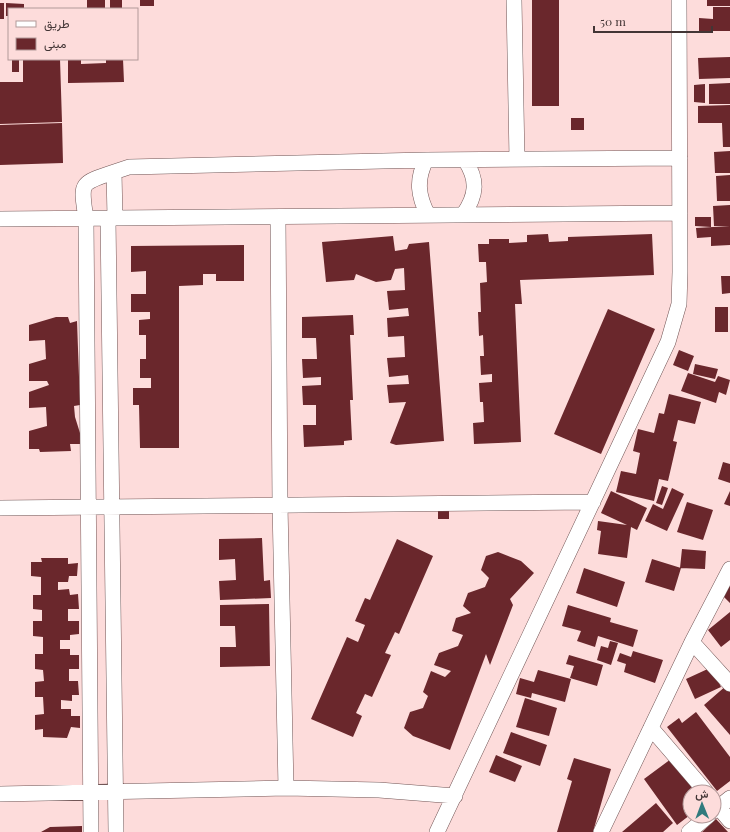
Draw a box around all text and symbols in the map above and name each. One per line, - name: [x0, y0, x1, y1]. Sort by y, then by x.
- legend: [8, 8, 138, 60]
- scale bar: [594, 8, 712, 34]
- text: 50 m: [600, 13, 626, 29]
- text: طريق: [44, 15, 70, 32]
- text: مبنى: [44, 35, 66, 52]
- north arrow: [682, 784, 722, 824]
- text: ش: [695, 786, 709, 801]

